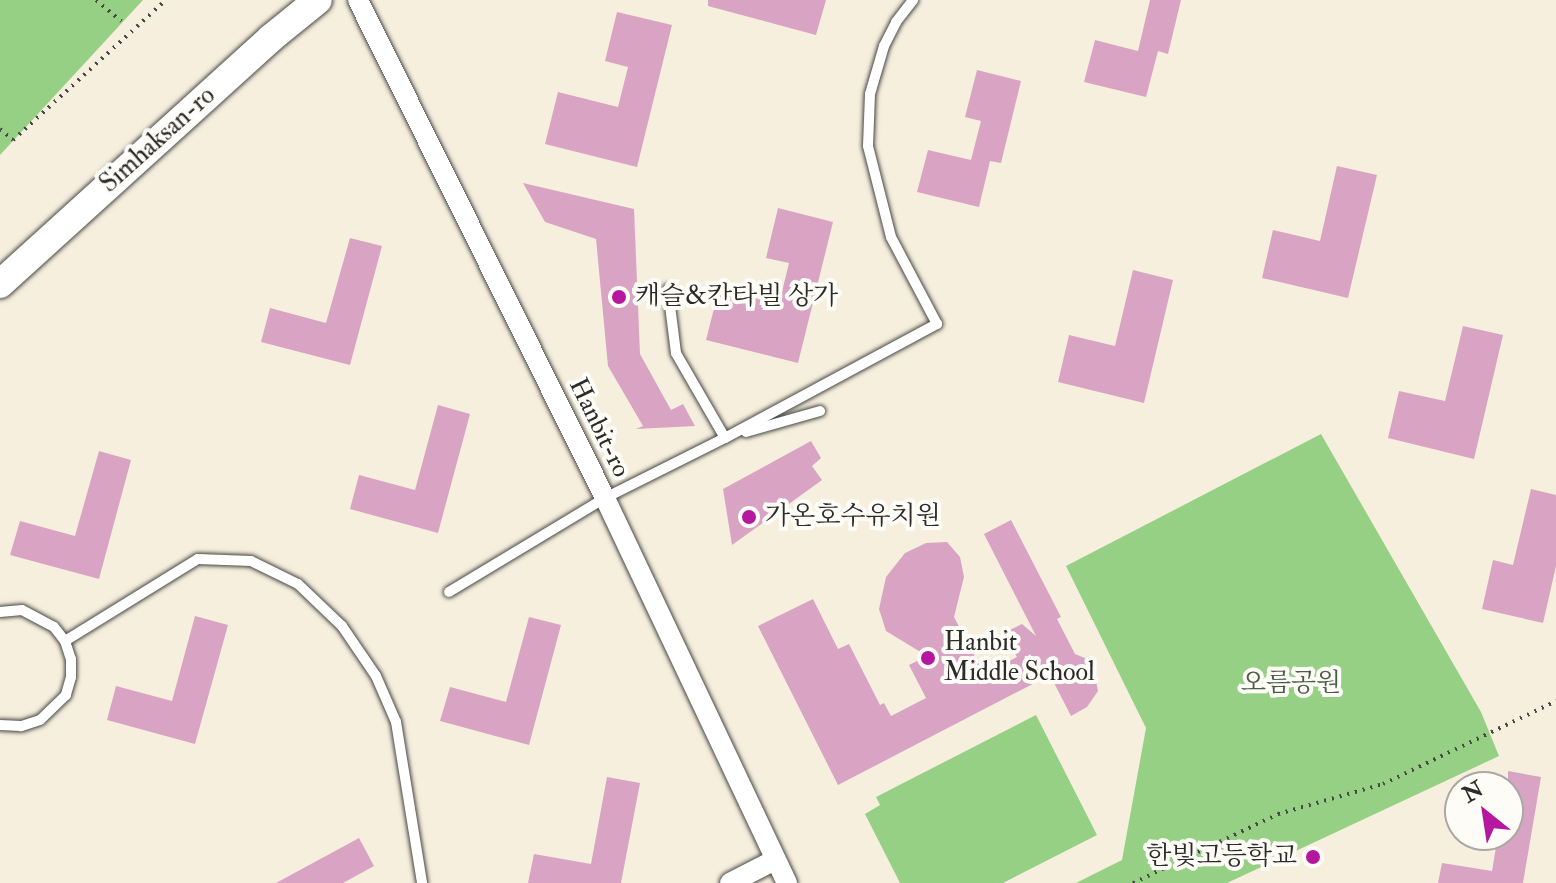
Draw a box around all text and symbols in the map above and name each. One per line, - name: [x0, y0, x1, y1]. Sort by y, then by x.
- street label: Simhaksan-ro: [94, 80, 222, 200]
- place label: 캐슬&칸타빌 상가: [635, 281, 838, 313]
- marker: 캐슬&칸타빌 상가: [610, 288, 628, 306]
- street label: Hanbit-ro: [562, 373, 636, 483]
- place label: 가온호수유치원: [765, 501, 941, 533]
- marker: 가온호수유치원: [740, 508, 758, 526]
- place label: Hanbit Middle School: [944, 627, 1095, 688]
- marker: Hanbit Middle School: [919, 649, 937, 667]
- park label: 오름공원: [1241, 668, 1341, 700]
- north arrow: [1444, 771, 1524, 851]
- text: N: [1457, 775, 1489, 809]
- place label: 한빛고등학교: [1146, 841, 1297, 873]
- marker: 한빛고등학교: [1304, 848, 1322, 866]

